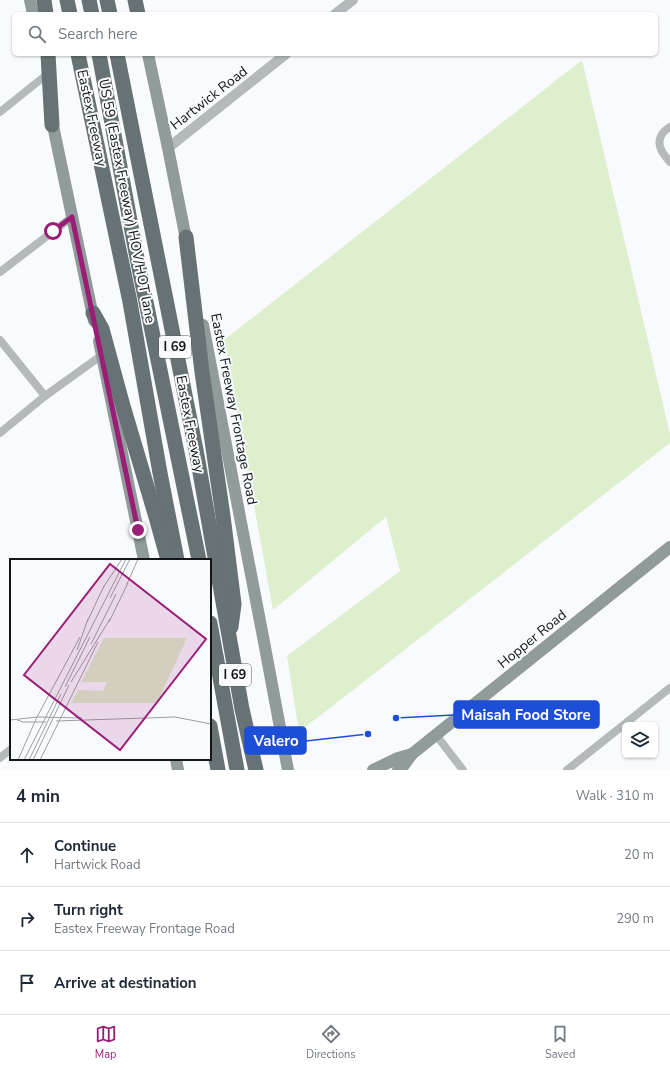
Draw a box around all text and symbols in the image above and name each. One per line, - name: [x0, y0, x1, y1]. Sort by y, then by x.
- search box: [12, 12, 658, 56]
- icon: search: [26, 23, 48, 45]
- text: Search here: [58, 24, 138, 44]
- street label: Hartwick Road: [166, 62, 252, 134]
- street label: Eastex Freeway: [72, 68, 112, 169]
- street label: US 59 (Eastex Freeway) HOV/HOT lane: [94, 77, 160, 325]
- route start: [44, 222, 62, 240]
- street label: Eastex Freeway Frontage Road: [206, 312, 262, 506]
- road number: I 69: [159, 336, 191, 358]
- street label: Eastex Freeway: [171, 374, 209, 475]
- route end: [129, 521, 147, 539]
- inset map: [10, 559, 211, 760]
- street label: Hopper Road: [494, 605, 570, 673]
- road number: I 69: [219, 664, 251, 686]
- callout: Maisah Food Store: [454, 701, 599, 728]
- text: Maisah Food Store: [461, 705, 591, 725]
- map controls: [622, 722, 658, 758]
- button: layers: [622, 722, 658, 758]
- callout: Valero: [245, 727, 306, 754]
- text: Valero: [252, 731, 299, 751]
- text: 4 min: [16, 785, 60, 808]
- text: Walk · 310 m: [576, 787, 654, 805]
- text: Continue: [54, 836, 116, 856]
- icon: ahead: [16, 844, 38, 866]
- text: 20 m: [624, 846, 654, 864]
- text: Hartwick Road: [54, 856, 140, 874]
- text: Turn right: [54, 900, 123, 920]
- icon: right: [16, 908, 38, 930]
- text: 290 m: [616, 910, 654, 928]
- text: Eastex Freeway Frontage Road: [54, 920, 235, 938]
- icon: arrive: [16, 972, 38, 994]
- text: Arrive at destination: [54, 973, 197, 993]
- tab: Map: [95, 1023, 117, 1062]
- tab: Directions: [306, 1023, 356, 1062]
- tab: Saved: [545, 1023, 575, 1062]

